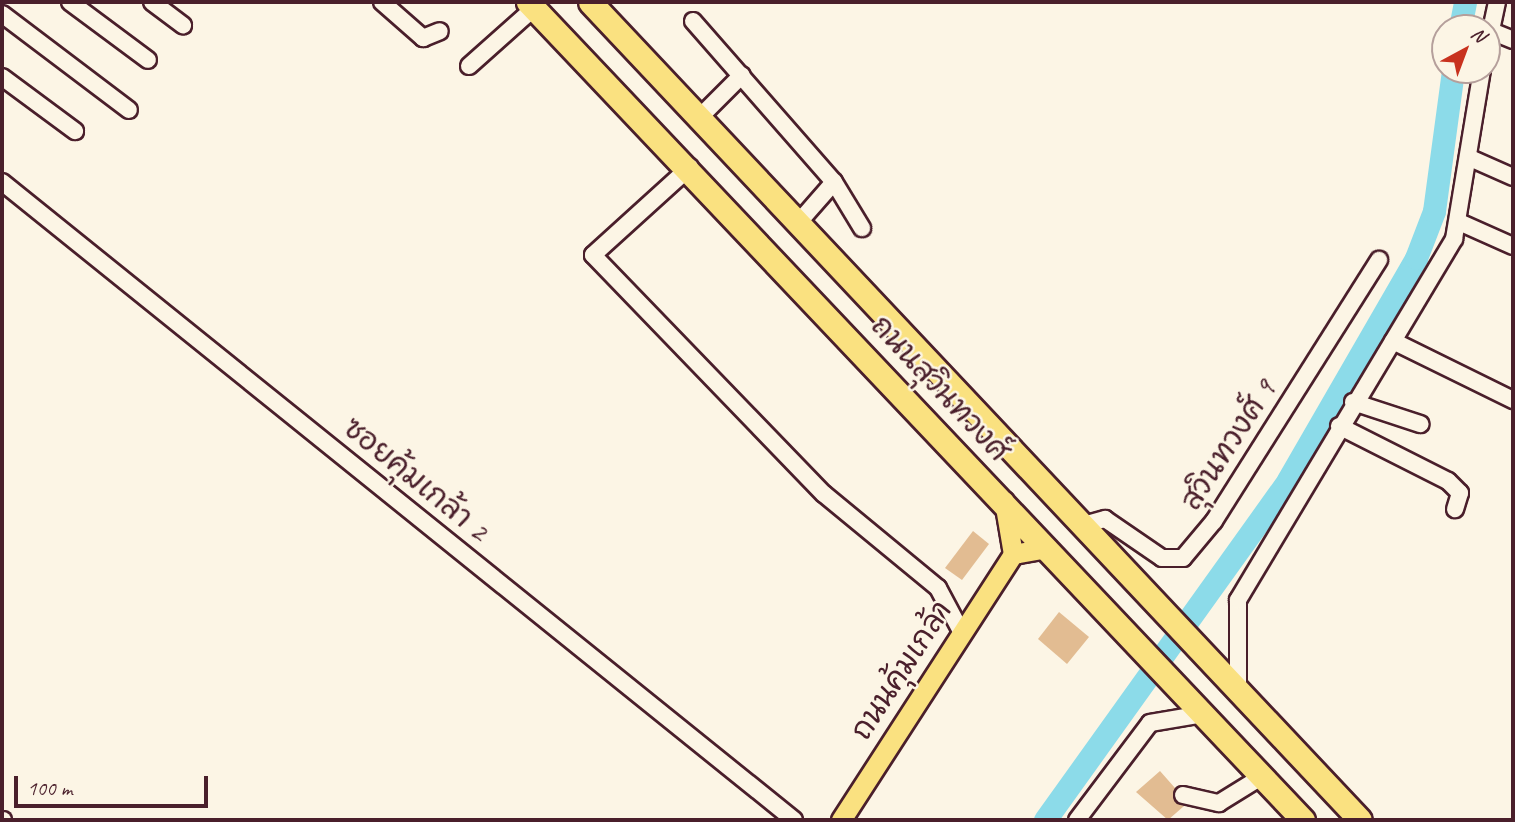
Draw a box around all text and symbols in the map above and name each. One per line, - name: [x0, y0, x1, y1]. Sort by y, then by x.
- north arrow: [1431, 14, 1501, 84]
- text: N: [1466, 22, 1491, 48]
- street label: ถนนสุวินทวงศ์: [863, 308, 1017, 468]
- street label: สุวินทวงศ์ 9: [1173, 373, 1283, 517]
- street label: ซอยคุ้มเกล้า 2: [336, 409, 496, 549]
- street label: ถนนคุ้มเกล้า: [843, 594, 959, 746]
- scale bar: [18, 762, 212, 806]
- text: 100 m: [27, 775, 72, 801]

